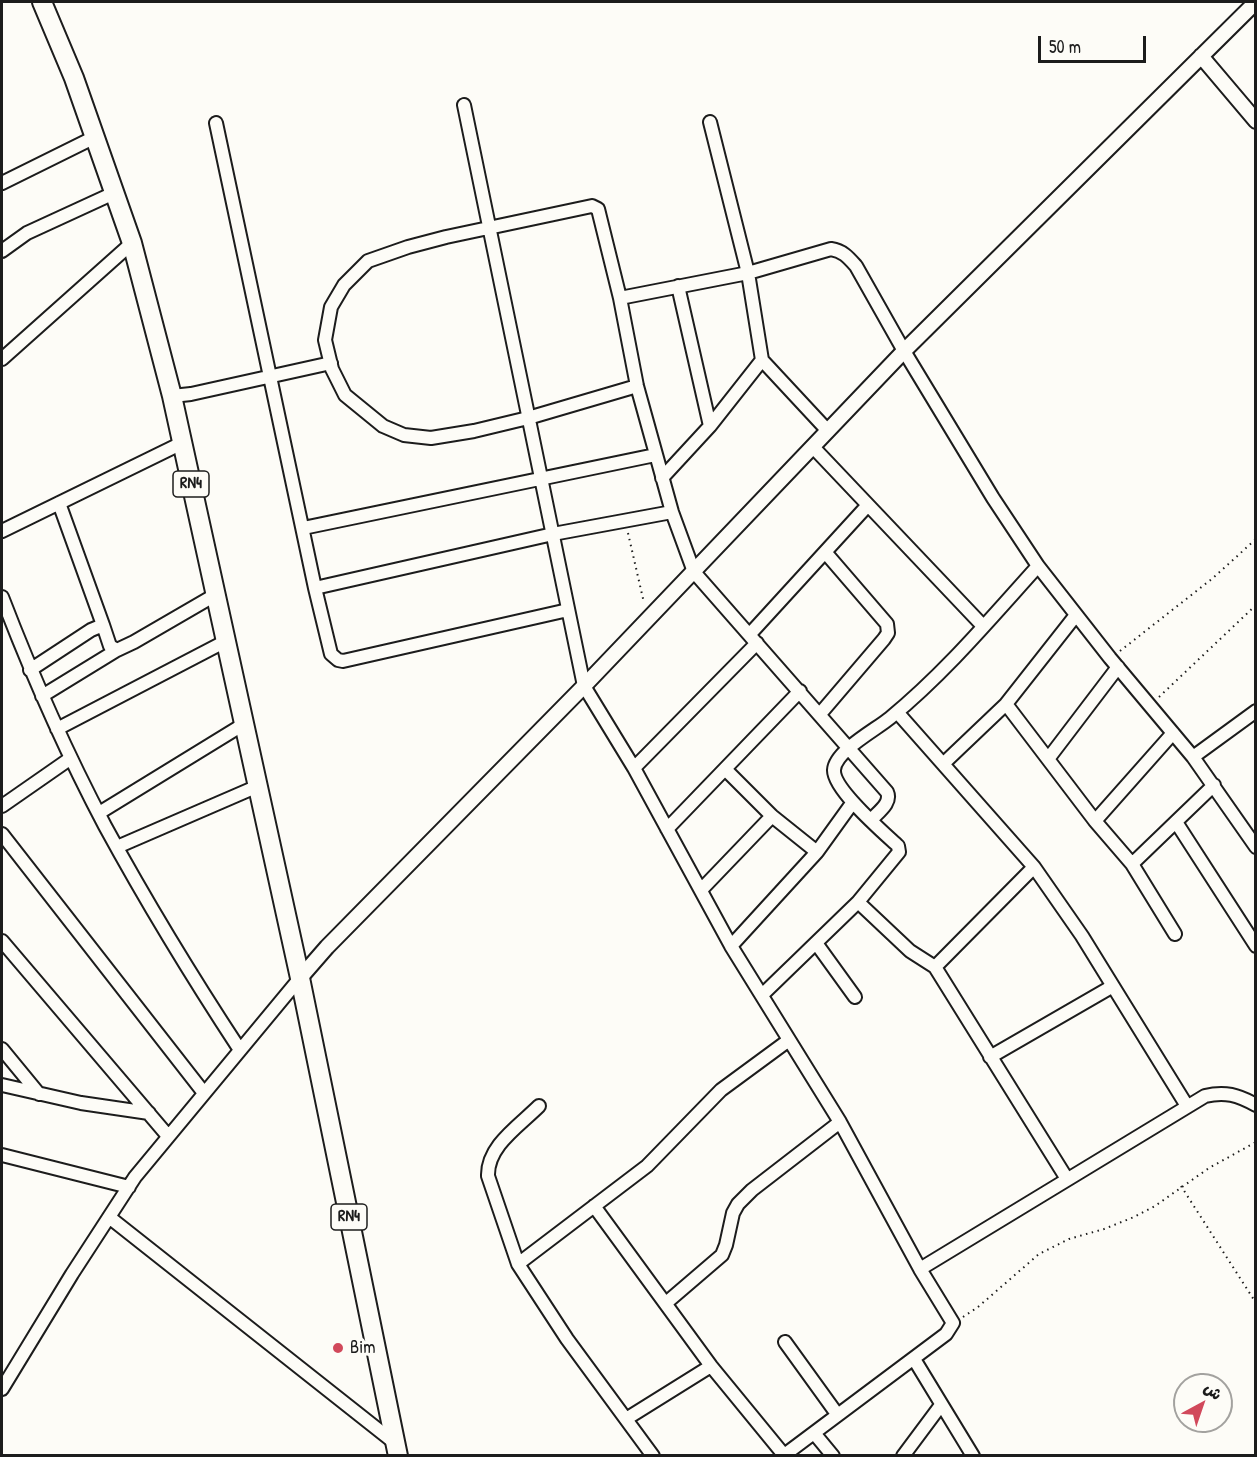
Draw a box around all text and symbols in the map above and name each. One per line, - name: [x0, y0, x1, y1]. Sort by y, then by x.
- scale bar: [1041, 24, 1149, 62]
- text: 50 m: [1049, 34, 1081, 59]
- road number: RN4: [173, 471, 209, 497]
- road number: RN4: [331, 1204, 367, 1230]
- place label: Bim: [350, 1337, 375, 1359]
- marker: Bim: [331, 1341, 345, 1355]
- north arrow: [1173, 1373, 1233, 1433]
- text: ش: [1199, 1377, 1227, 1405]

